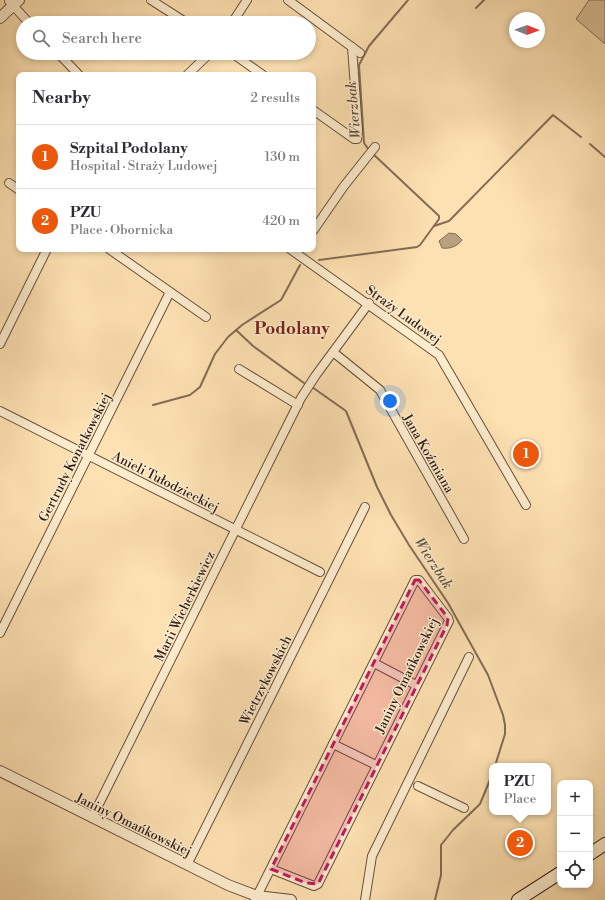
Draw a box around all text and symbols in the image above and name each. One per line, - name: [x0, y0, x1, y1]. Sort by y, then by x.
- north arrow: [509, 12, 545, 48]
- search box: [16, 16, 316, 60]
- icon: search: [30, 27, 52, 49]
- text: Search here: [62, 29, 142, 48]
- water label: Wierzbak: [343, 80, 365, 139]
- text: Nearby: [32, 87, 91, 109]
- text: 2 results: [251, 90, 300, 106]
- text: Szpital Podolany: [70, 139, 188, 158]
- text: 1: [42, 149, 48, 165]
- text: 130 m: [265, 149, 300, 165]
- text: Hospital · Straży Ludowej: [70, 158, 217, 174]
- text: PZU: [70, 203, 101, 222]
- text: 2: [41, 213, 49, 229]
- text: 420 m: [262, 213, 300, 229]
- text: Place · Obornicka: [70, 222, 173, 238]
- street label: Straży Ludowej: [362, 282, 444, 348]
- district label: Podolany: [254, 318, 330, 340]
- street label: Gertrudy Konatkowskiej: [35, 390, 114, 525]
- your location: [380, 391, 400, 411]
- street label: Jana Koźmiana: [399, 410, 457, 496]
- pin: 1: [513, 439, 539, 469]
- street label: Anieli Tułodzieckiej: [108, 448, 222, 516]
- water label: Wierzbak: [410, 534, 456, 593]
- street label: Marii Wicherkiewicz: [151, 549, 219, 664]
- street label: Janiny Omańkowskiej: [371, 615, 442, 737]
- street label: Wietrzykowskich: [236, 633, 296, 729]
- popup: [489, 763, 551, 815]
- text: PZU: [504, 772, 535, 791]
- map controls: [557, 780, 593, 888]
- button: +: [557, 780, 593, 816]
- street label: Janiny Omańkowskiej: [72, 789, 194, 860]
- text: Place: [504, 791, 536, 807]
- button: −: [557, 816, 593, 852]
- pin: 2: [507, 828, 533, 858]
- button: locate: [557, 852, 593, 888]

